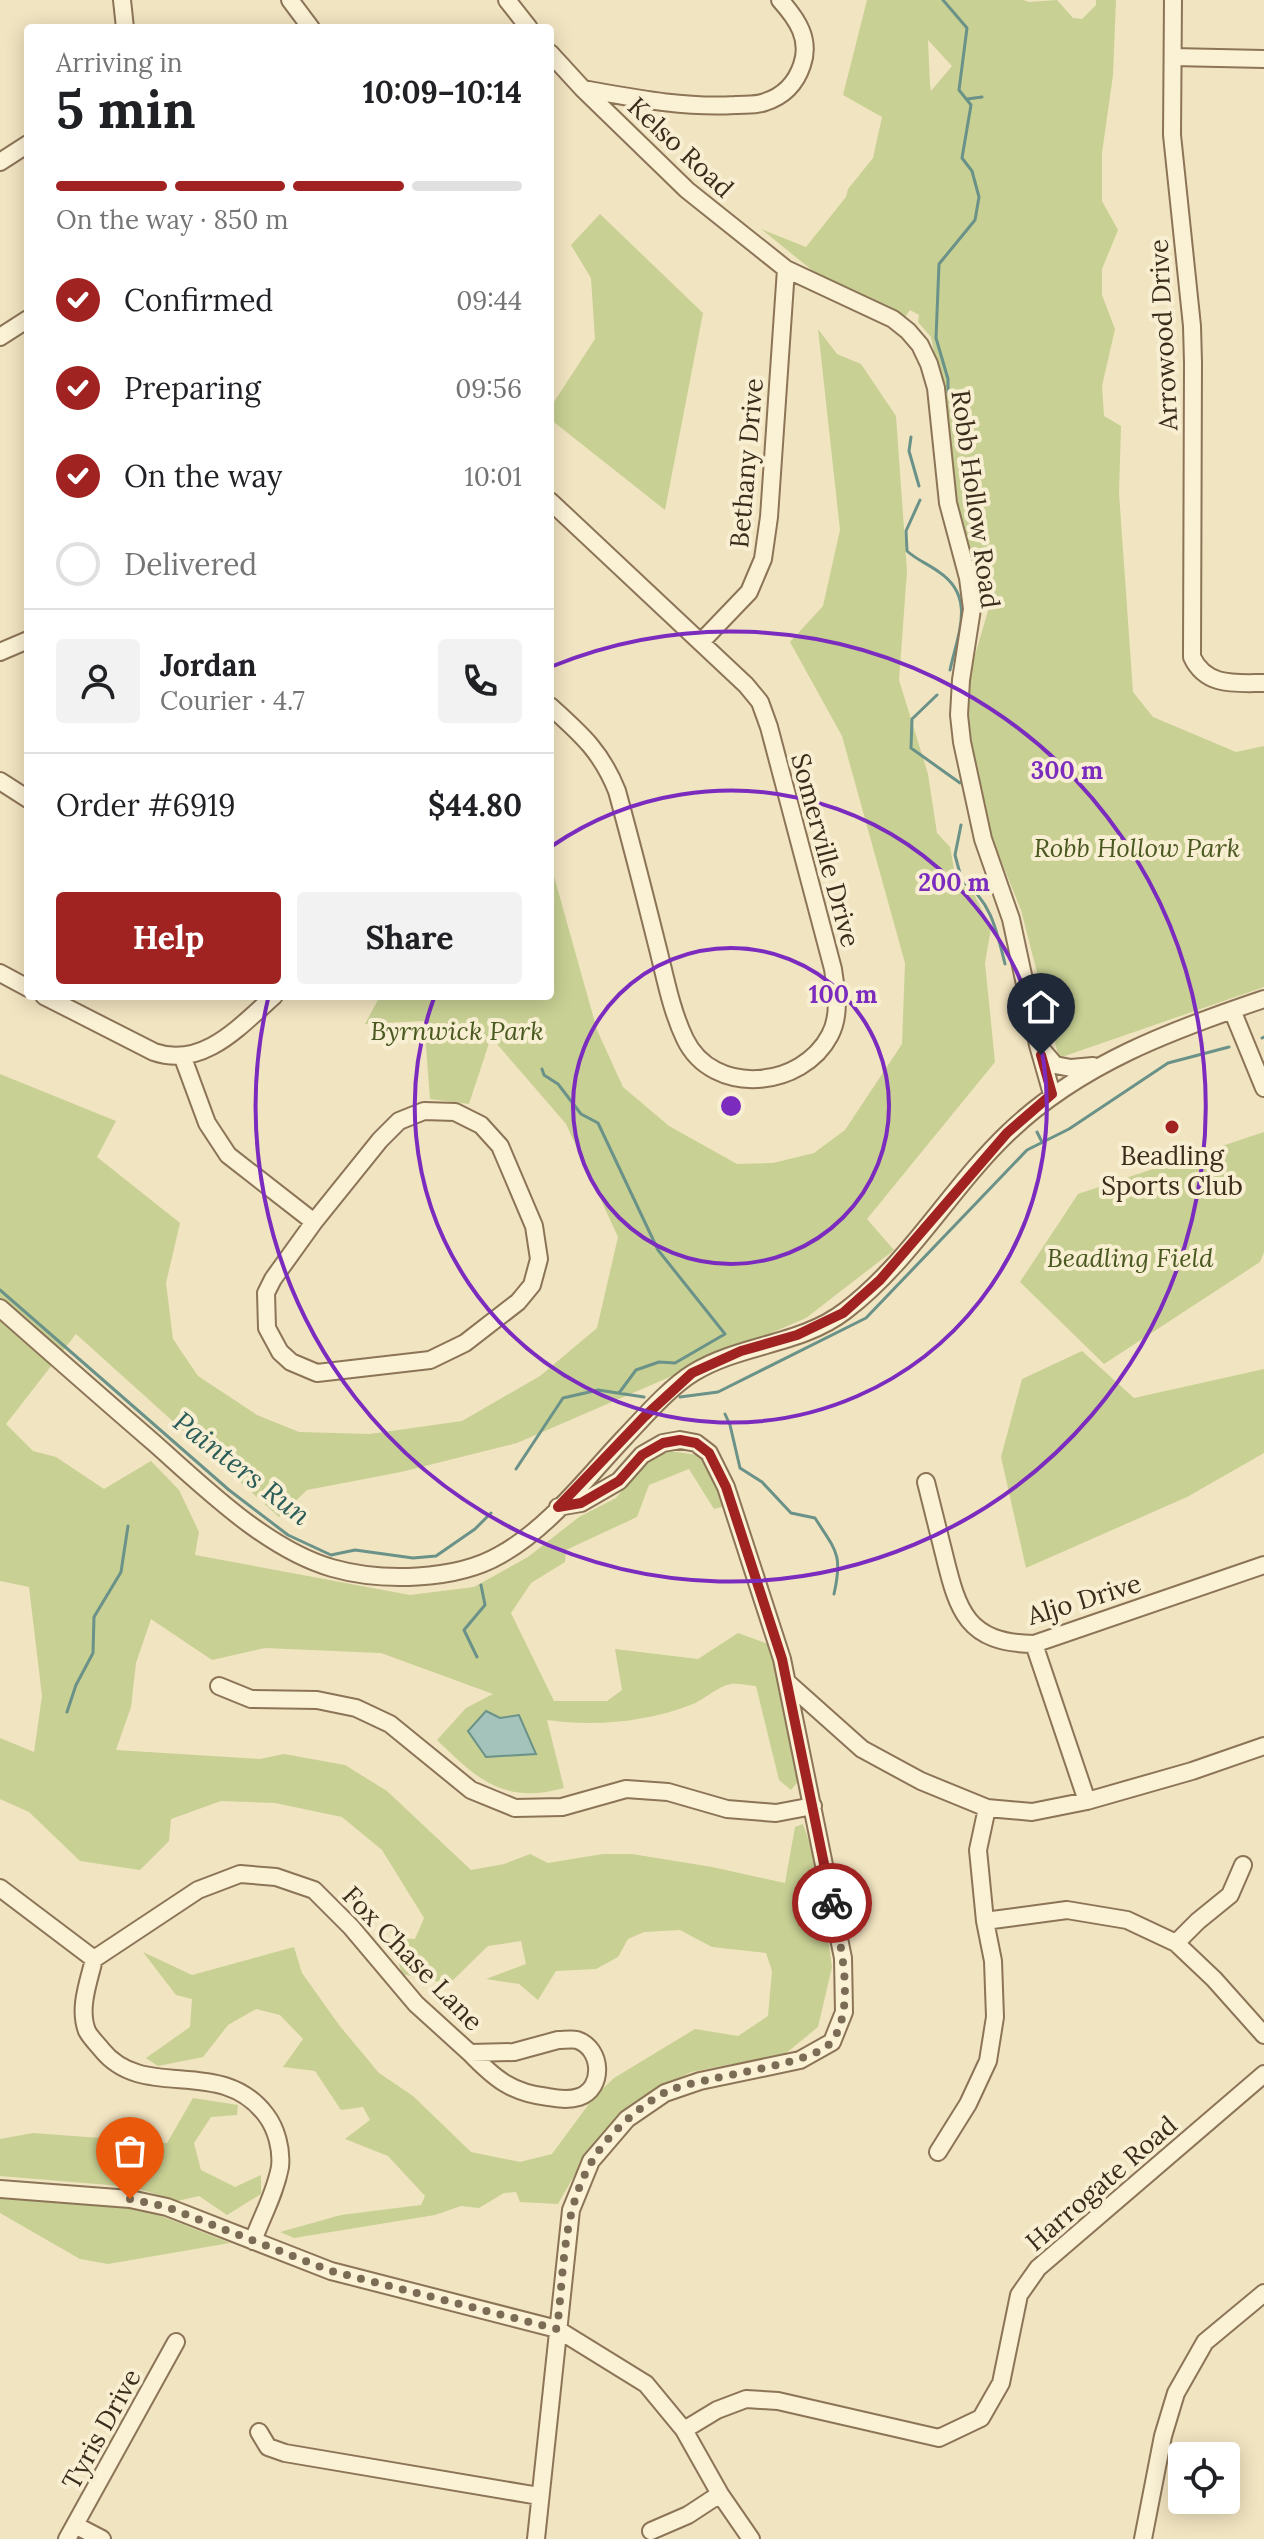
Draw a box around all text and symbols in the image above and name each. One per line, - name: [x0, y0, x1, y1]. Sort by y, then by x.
- text: Arriving in: [56, 46, 183, 79]
- text: 10:09–10:14: [363, 73, 522, 111]
- text: 5 min: [56, 76, 196, 142]
- street label: Kelso Road: [621, 90, 741, 204]
- text: On the way · 850 m: [56, 203, 288, 236]
- street label: Arrowood Drive: [1142, 238, 1185, 433]
- icon: check: [56, 278, 100, 322]
- text: Confirmed: [124, 281, 273, 319]
- text: 09:44: [456, 284, 522, 317]
- icon: check: [56, 366, 100, 410]
- text: Preparing: [124, 369, 261, 407]
- text: 09:56: [455, 372, 522, 405]
- street label: Bethany Drive: [722, 377, 770, 549]
- street label: Robb Hollow Road: [944, 388, 1008, 610]
- icon: check: [56, 454, 100, 498]
- text: On the way: [124, 457, 282, 495]
- text: 10:01: [464, 460, 522, 493]
- text: Delivered: [124, 545, 257, 583]
- button: person: [56, 639, 140, 723]
- button: phone: [438, 639, 522, 723]
- text: Jordan: [160, 646, 257, 684]
- text: Courier · 4.7: [160, 684, 305, 717]
- street label: Somerville Drive: [784, 749, 868, 951]
- text: 300 m: [1031, 755, 1103, 786]
- text: Order #6919: [56, 786, 236, 824]
- text: $44.80: [428, 786, 522, 824]
- park label: Robb Hollow Park: [1034, 831, 1240, 864]
- text: 200 m: [918, 867, 990, 898]
- button: Help: [56, 892, 281, 984]
- button: Share: [297, 892, 522, 984]
- pin: [1007, 973, 1075, 1055]
- text: 100 m: [809, 979, 877, 1010]
- icon: home: [1019, 985, 1063, 1029]
- park label: Byrnwick Park: [370, 1014, 544, 1047]
- centre of rings: [717, 1092, 745, 1120]
- marker: Beadling Sports Club: [1163, 1118, 1181, 1136]
- place label: Beadling Sports Club: [1101, 1139, 1243, 1202]
- park label: Beadling Field: [1047, 1241, 1214, 1274]
- water label: Painters Run: [166, 1403, 318, 1533]
- street label: Aljo Drive: [1022, 1566, 1145, 1632]
- courier: [792, 1863, 872, 1943]
- street label: Fox Chase Lane: [336, 1879, 490, 2037]
- icon: bike: [810, 1881, 854, 1925]
- street label: Harrogate Road: [1018, 2108, 1184, 2258]
- pin: [96, 2117, 164, 2199]
- icon: bag: [108, 2129, 152, 2173]
- street label: Tyris Drive: [54, 2363, 148, 2495]
- map controls: [1168, 2442, 1240, 2514]
- button: locate: [1168, 2442, 1240, 2514]

